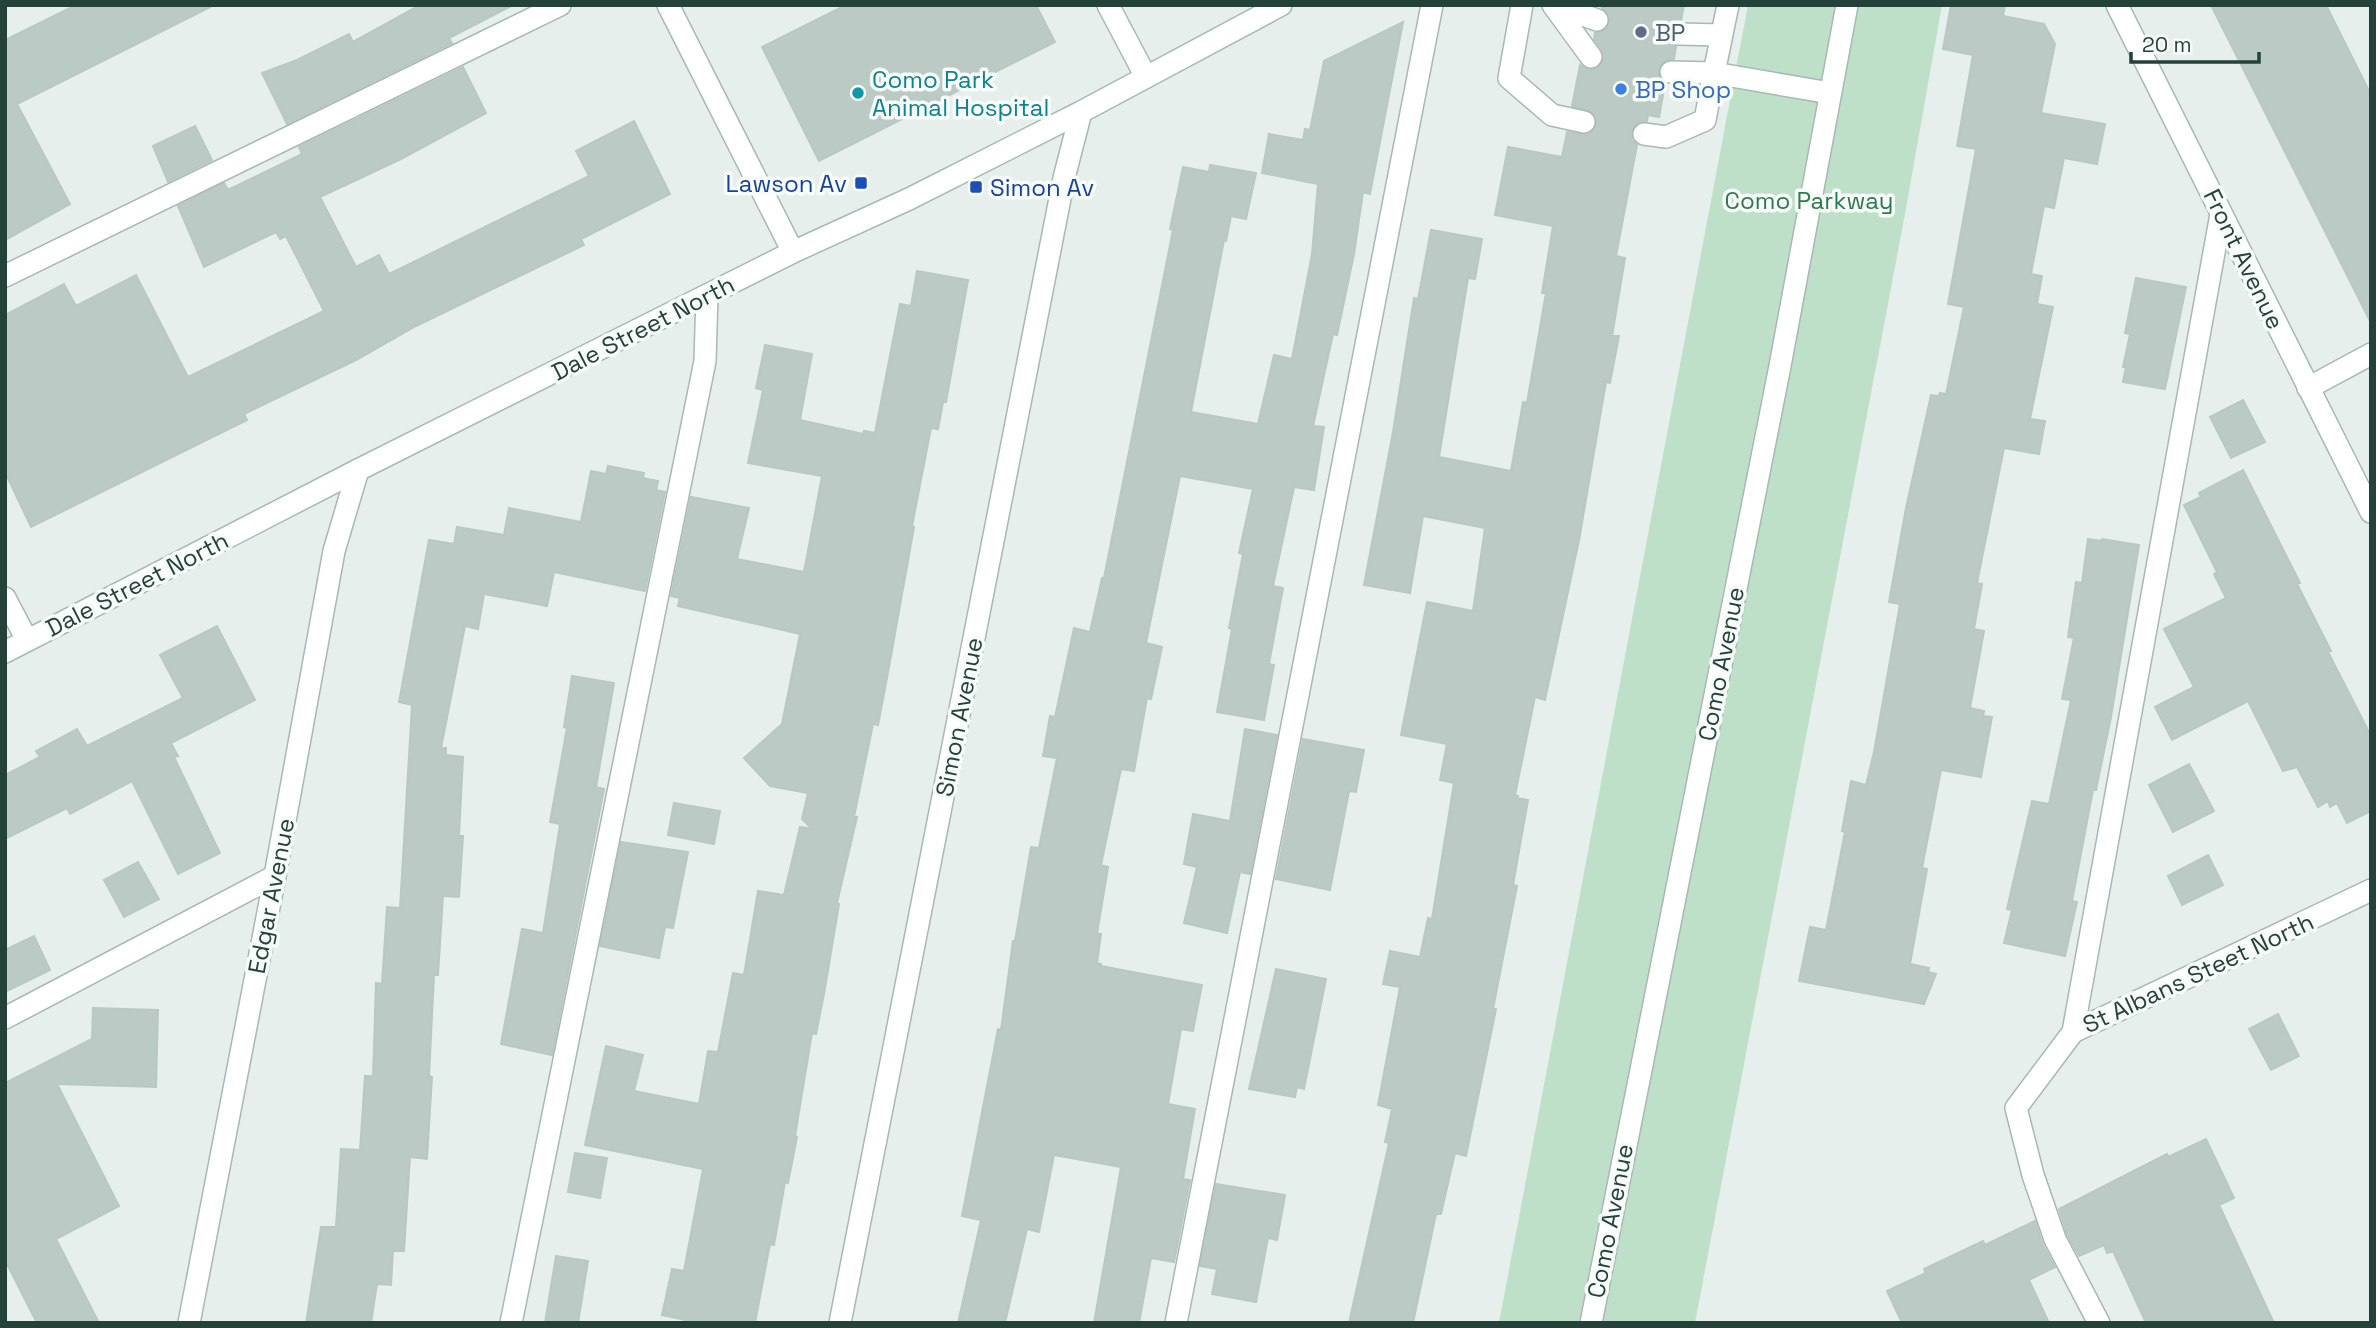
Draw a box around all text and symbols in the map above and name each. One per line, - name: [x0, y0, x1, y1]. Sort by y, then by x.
- place label: BP: [1655, 17, 1685, 48]
- scale bar: [2131, 21, 2259, 65]
- marker: BP: [1633, 24, 1649, 40]
- text: 20 m: [2142, 31, 2192, 58]
- place label: Como Park Animal Hospital: [872, 64, 1049, 123]
- place label: BP Shop: [1635, 74, 1731, 105]
- marker: BP Shop: [1613, 81, 1629, 97]
- marker: Como Park Animal Hospital: [850, 85, 866, 101]
- place label: Lawson Av: [726, 168, 847, 199]
- place label: Simon Av: [990, 172, 1094, 203]
- marker: Lawson Av: [853, 175, 869, 191]
- marker: Simon Av: [968, 179, 984, 195]
- street label: Front Avenue: [2197, 184, 2291, 334]
- park label: Como Parkway: [1725, 185, 1894, 216]
- street label: Dale Street North: [546, 269, 740, 387]
- street label: Dale Street North: [40, 525, 234, 643]
- street label: Como Avenue: [1691, 584, 1751, 744]
- street label: Simon Avenue: [928, 635, 990, 799]
- street label: Edgar Avenue: [241, 816, 301, 976]
- street label: St Albans Steet North: [2078, 906, 2318, 1040]
- street label: Como Avenue: [1580, 1141, 1640, 1301]

